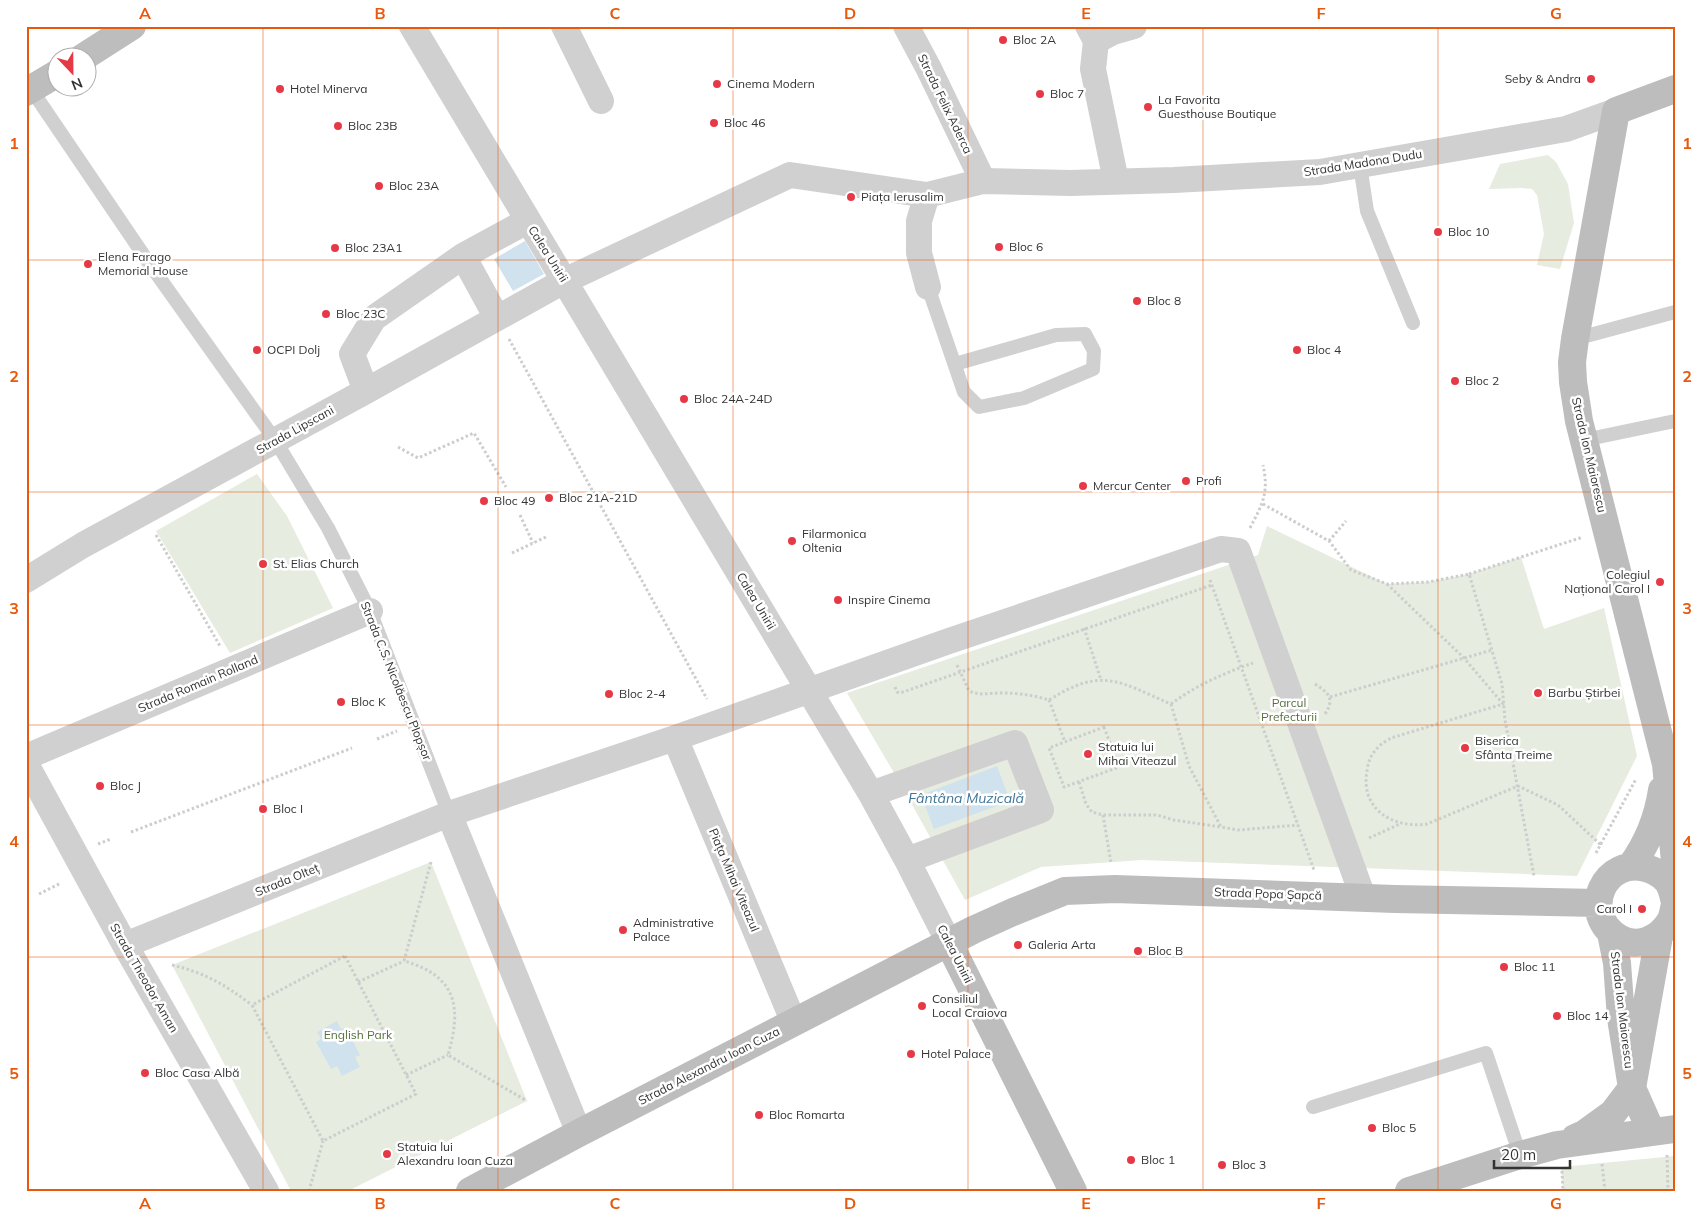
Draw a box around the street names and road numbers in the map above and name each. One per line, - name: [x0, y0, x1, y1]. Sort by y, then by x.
- street label: Strada Felix Aderca: [915, 52, 976, 156]
- street label: Strada Madona Dudu: [1303, 146, 1423, 179]
- street label: Calea Unirii: [525, 223, 572, 285]
- street label: Strada Ion Maiorescu: [1569, 396, 1610, 514]
- street label: Strada Lipscani: [253, 402, 336, 457]
- street label: Calea Unirii: [734, 570, 779, 632]
- street label: Strada C.S. Nicolăescu Plopșor: [357, 599, 435, 763]
- street label: Strada Romain Rolland: [136, 652, 260, 716]
- street label: Piața Mihai Viteazul: [705, 826, 763, 934]
- street label: Strada Olteț: [253, 860, 321, 900]
- street label: Strada Popa Șapcă: [1214, 884, 1322, 904]
- street label: Strada Theodor Aman: [107, 921, 182, 1035]
- street label: Calea Unirii: [934, 922, 977, 986]
- street label: Strada Ion Maiorescu: [1608, 951, 1637, 1069]
- street label: Strada Alexandru Ioan Cuza: [636, 1023, 782, 1108]

